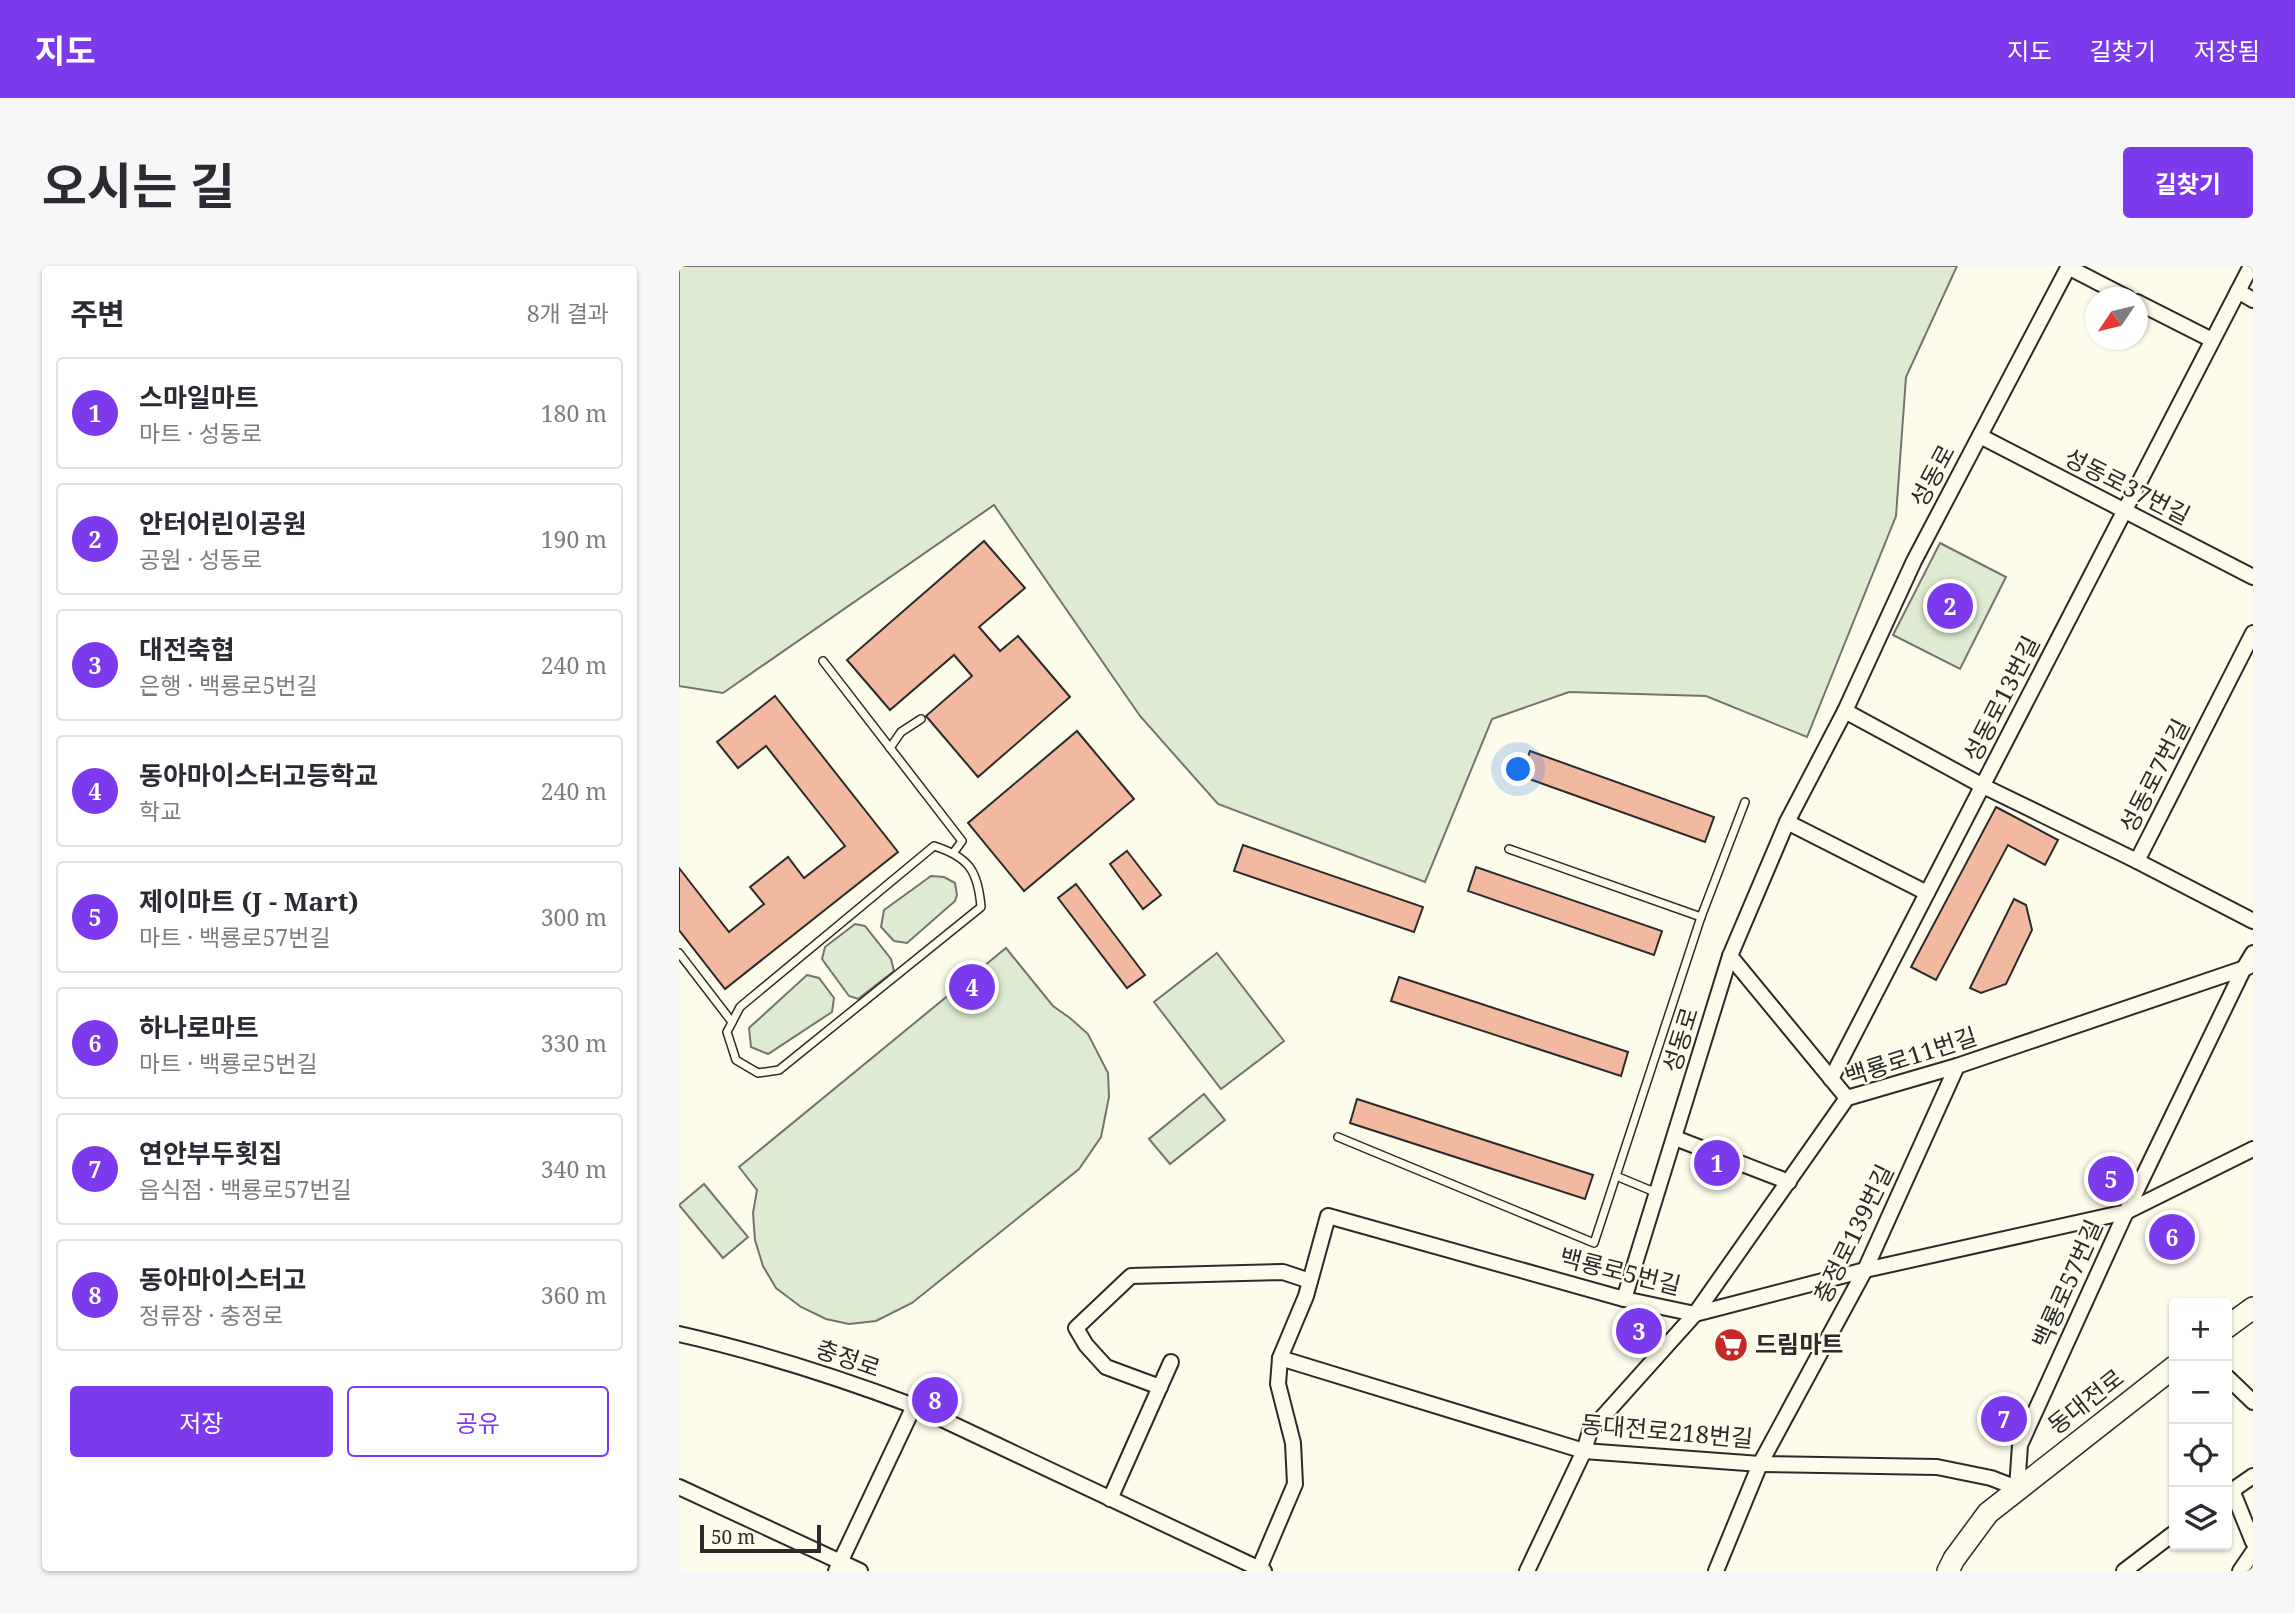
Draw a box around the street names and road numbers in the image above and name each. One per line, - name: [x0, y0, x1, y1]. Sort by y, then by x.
- street label: 성동로: [1902, 438, 1962, 512]
- street label: 성동로37번길: [2059, 440, 2196, 532]
- street label: 성동로13번길: [1955, 630, 2047, 767]
- street label: 성동로7번길: [2111, 713, 2196, 838]
- street label: 성동로: [1654, 1003, 1705, 1076]
- street label: 백룡로11번길: [1840, 1019, 1981, 1092]
- street label: 충정로139번길: [1805, 1158, 1901, 1308]
- street label: 백룡로57번길: [2024, 1214, 2110, 1353]
- street label: 백룡로5번길: [1556, 1240, 1684, 1302]
- street label: 충정로: [812, 1331, 885, 1384]
- street label: 동대전로: [2040, 1361, 2130, 1441]
- street label: 동대전로218번길: [1580, 1407, 1755, 1454]

